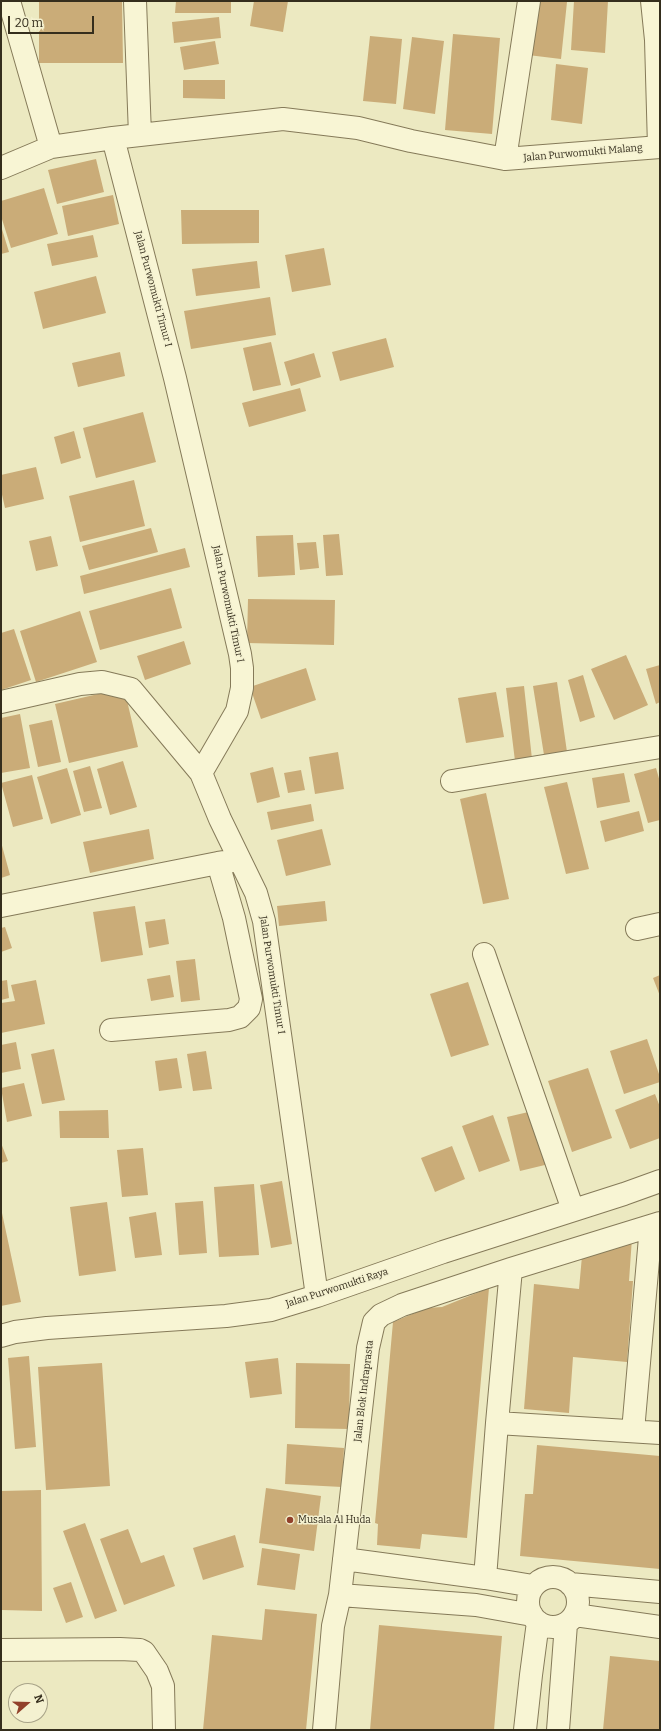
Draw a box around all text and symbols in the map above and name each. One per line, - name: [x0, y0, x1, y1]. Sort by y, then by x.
- scale bar: [10, 8, 96, 34]
- text: 20 m: [15, 16, 43, 30]
- street label: Jalan Purwomukti Malang: [523, 142, 643, 164]
- street label: Jalan Purwomukti Timur I: [132, 230, 174, 348]
- street label: Jalan Purwomukti Timur I: [210, 544, 246, 664]
- street label: Jalan Purwomukti Timur I: [257, 915, 287, 1035]
- street label: Jalan Purwomukti Raya: [284, 1266, 390, 1310]
- street label: Jalan Blok Indraprasta: [352, 1339, 376, 1443]
- place label: Musala Al Huda: [298, 1514, 371, 1526]
- marker: Musala Al Huda: [285, 1515, 295, 1525]
- north arrow: [8, 1683, 48, 1723]
- text: N: [31, 1693, 46, 1705]

